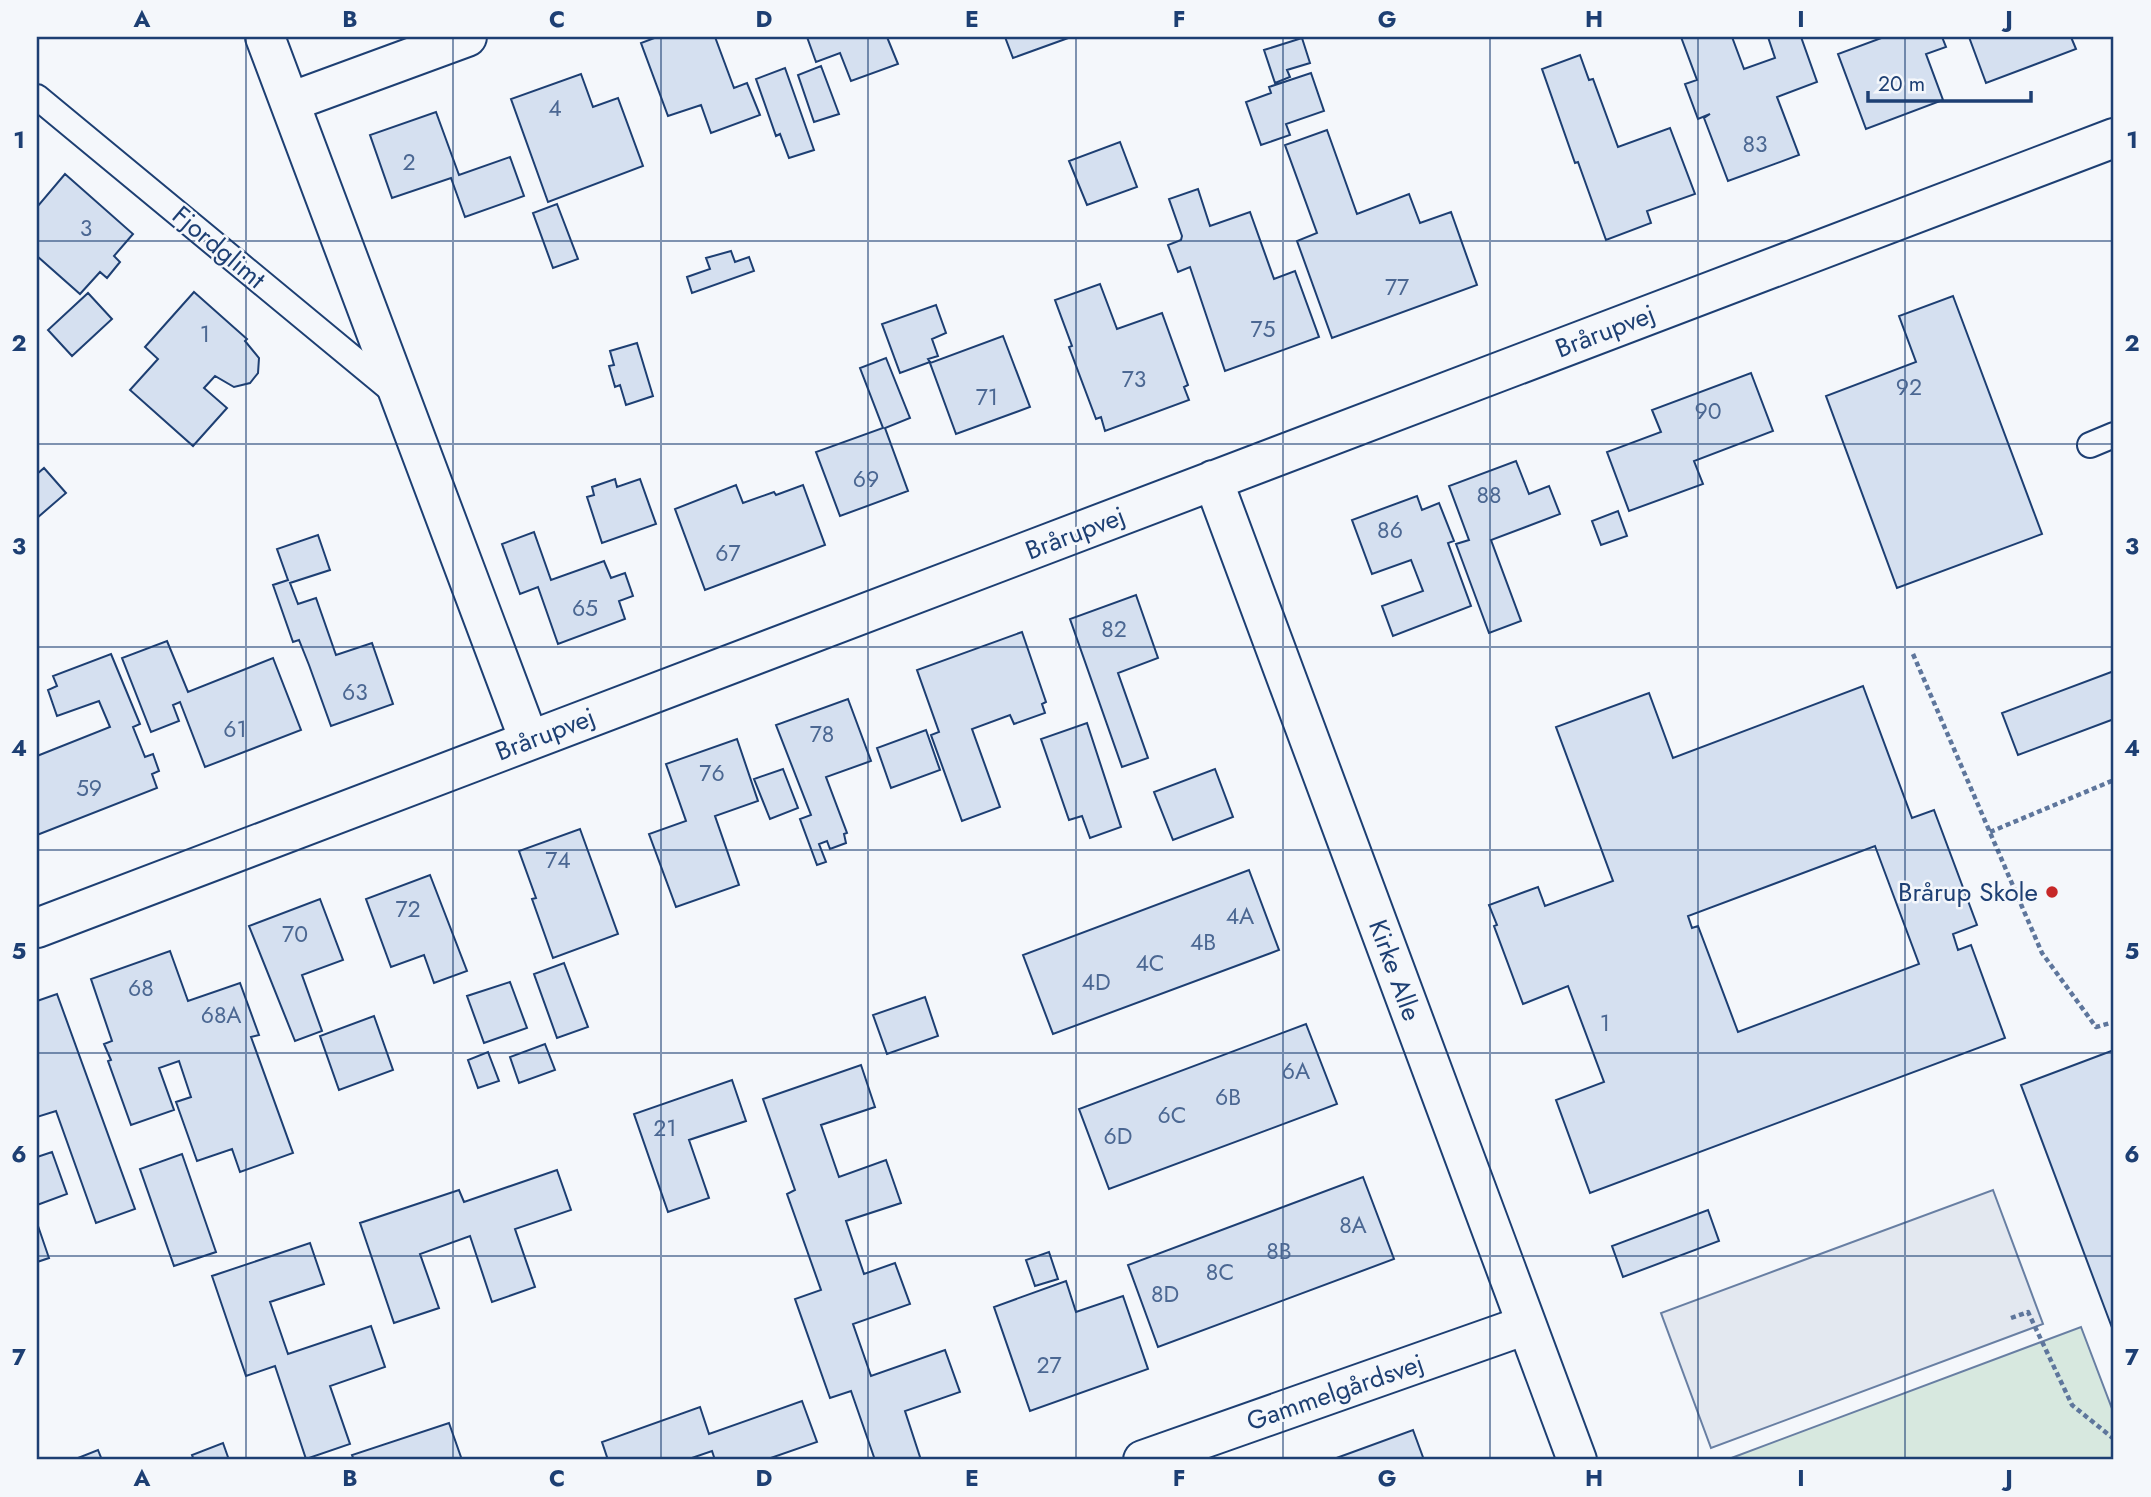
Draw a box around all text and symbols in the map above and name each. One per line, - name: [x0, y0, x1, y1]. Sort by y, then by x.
- text: A: [133, 2, 151, 36]
- text: B: [342, 2, 358, 36]
- text: C: [549, 2, 565, 36]
- text: D: [756, 2, 773, 36]
- text: E: [965, 2, 979, 36]
- text: F: [1173, 2, 1185, 36]
- text: G: [1378, 2, 1396, 36]
- text: H: [1585, 2, 1603, 36]
- text: I: [1797, 2, 1805, 36]
- text: J: [2001, 2, 2013, 36]
- scale bar: [1868, 60, 2030, 104]
- text: 20 m: [1878, 69, 1925, 99]
- house number: 4: [548, 91, 562, 125]
- text: 1: [13, 123, 25, 157]
- text: 1: [2126, 123, 2138, 157]
- house number: 83: [1742, 127, 1768, 161]
- house number: 2: [402, 145, 416, 179]
- street label: Fjordglimt: [164, 197, 275, 298]
- house number: 3: [80, 211, 92, 245]
- house number: 77: [1385, 270, 1409, 304]
- street label: Brårupvej: [1550, 295, 1660, 367]
- house number: 75: [1250, 312, 1276, 346]
- house number: 1: [200, 317, 210, 351]
- text: 2: [11, 326, 27, 360]
- text: 2: [2124, 326, 2140, 360]
- house number: 73: [1122, 362, 1146, 396]
- house number: 92: [1896, 370, 1922, 404]
- house number: 71: [976, 380, 998, 414]
- house number: 90: [1694, 394, 1722, 428]
- house number: 69: [853, 462, 879, 496]
- house number: 88: [1476, 478, 1502, 512]
- street label: Brårupvej: [1020, 497, 1130, 569]
- house number: 86: [1377, 513, 1403, 547]
- text: 3: [12, 529, 26, 563]
- text: 3: [2125, 529, 2139, 563]
- house number: 67: [715, 536, 741, 570]
- house number: 65: [572, 591, 598, 625]
- house number: 82: [1101, 612, 1127, 646]
- house number: 63: [342, 675, 368, 709]
- street label: Brårupvej: [490, 698, 600, 770]
- house number: 61: [223, 712, 247, 746]
- house number: 78: [810, 717, 834, 751]
- text: 4: [11, 731, 27, 765]
- text: 4: [2124, 731, 2140, 765]
- house number: 76: [699, 756, 725, 790]
- house number: 59: [76, 771, 102, 805]
- house number: 74: [545, 843, 571, 877]
- place label: Brårup Skole: [1898, 873, 2038, 911]
- marker: Brårup Skole: [2044, 884, 2060, 900]
- house number: 72: [395, 892, 421, 926]
- house number: 4A: [1226, 899, 1255, 933]
- street label: Kirke Alle: [1359, 914, 1431, 1026]
- house number: 70: [282, 917, 308, 951]
- house number: 4B: [1190, 925, 1216, 959]
- text: 5: [12, 934, 26, 968]
- text: 5: [2125, 934, 2139, 968]
- house number: 4C: [1135, 946, 1165, 980]
- house number: 4D: [1081, 965, 1111, 999]
- house number: 68: [128, 971, 154, 1005]
- house number: 68A: [201, 998, 242, 1032]
- house number: 1: [1600, 1006, 1610, 1040]
- house number: 6A: [1282, 1054, 1311, 1088]
- house number: 6B: [1215, 1080, 1241, 1114]
- house number: 6C: [1157, 1098, 1187, 1132]
- house number: 21: [653, 1111, 677, 1145]
- house number: 6D: [1104, 1119, 1132, 1153]
- text: 6: [11, 1137, 27, 1171]
- text: 6: [2124, 1137, 2140, 1171]
- house number: 8A: [1339, 1208, 1368, 1242]
- house number: 8B: [1266, 1234, 1292, 1268]
- house number: 8C: [1206, 1255, 1234, 1289]
- house number: 8D: [1151, 1277, 1179, 1311]
- text: 7: [12, 1340, 26, 1374]
- text: 7: [2125, 1340, 2139, 1374]
- street label: Gammelgårdsvej: [1241, 1344, 1429, 1440]
- house number: 27: [1036, 1348, 1062, 1382]
- text: A: [133, 1461, 151, 1495]
- text: B: [342, 1461, 358, 1495]
- text: C: [549, 1461, 565, 1495]
- text: D: [756, 1461, 773, 1495]
- text: E: [965, 1461, 979, 1495]
- text: F: [1173, 1461, 1185, 1495]
- text: G: [1378, 1461, 1396, 1495]
- text: H: [1585, 1461, 1603, 1495]
- text: I: [1797, 1461, 1805, 1495]
- text: J: [2001, 1461, 2013, 1495]

